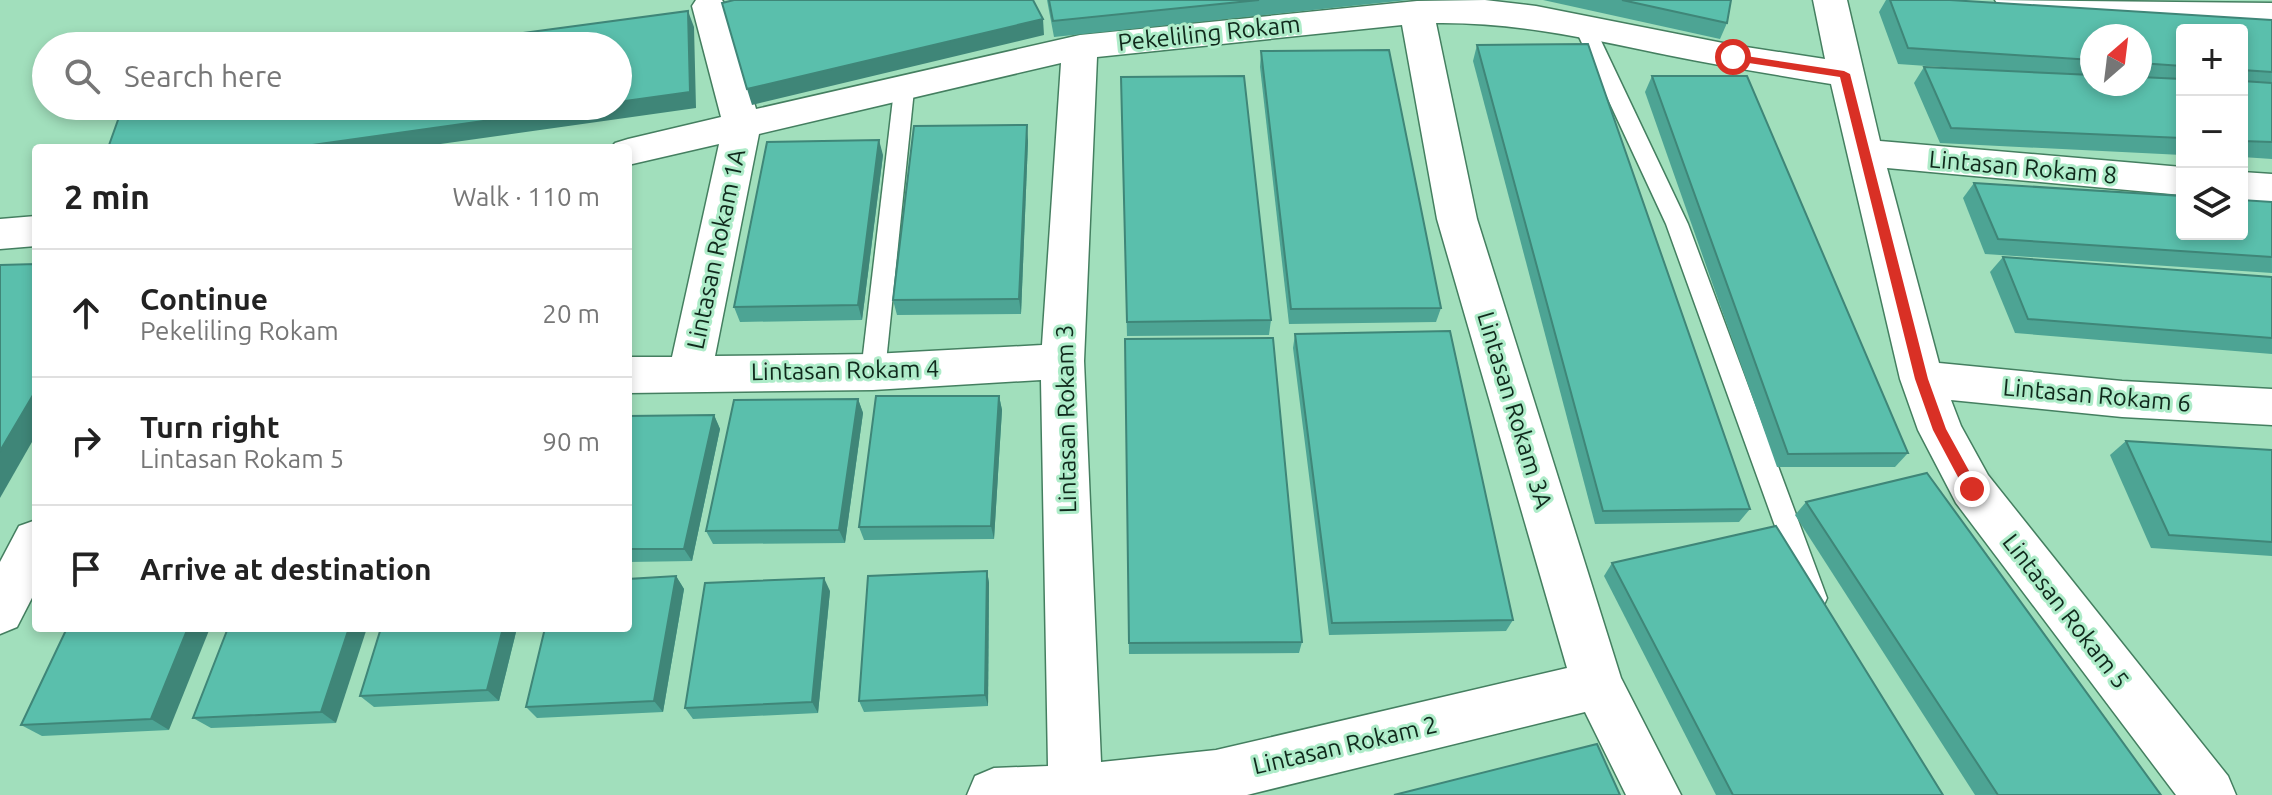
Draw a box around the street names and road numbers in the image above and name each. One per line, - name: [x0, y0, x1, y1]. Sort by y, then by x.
- street label: Pekeliling Rokam: [1116, 10, 1302, 56]
- street label: Lintasan Rokam 8: [1928, 145, 2118, 189]
- street label: Lintasan Rokam 1A: [682, 146, 751, 352]
- street label: Lintasan Rokam 3A: [1472, 308, 1558, 512]
- street label: Lintasan Rokam 3: [1051, 325, 1081, 513]
- street label: Lintasan Rokam 4: [751, 355, 939, 385]
- street label: Lintasan Rokam 6: [2002, 373, 2192, 417]
- street label: Lintasan Rokam 5: [1997, 528, 2135, 694]
- street label: Lintasan Rokam 2: [1250, 711, 1440, 779]

